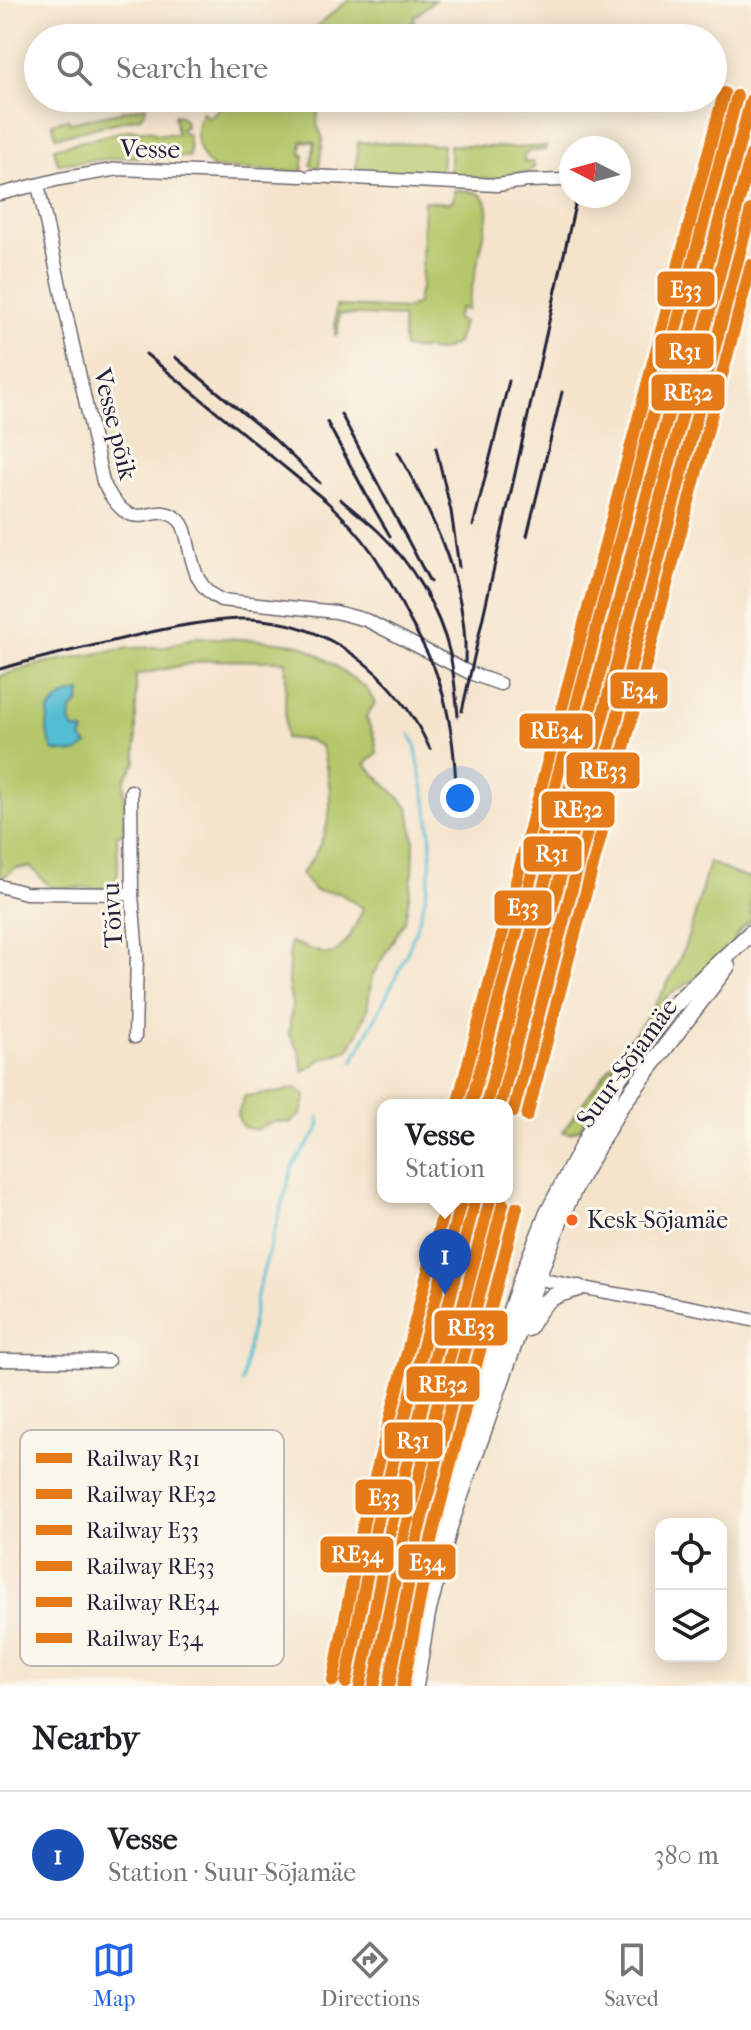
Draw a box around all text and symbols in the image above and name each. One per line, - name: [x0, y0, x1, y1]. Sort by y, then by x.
- search box: [24, 24, 727, 112]
- icon: search: [52, 46, 96, 90]
- text: Search here: [116, 51, 268, 86]
- street label: Vesse: [119, 133, 181, 165]
- north arrow: [559, 136, 631, 208]
- line badge: E33: [656, 270, 716, 308]
- text: E33: [670, 277, 702, 303]
- line badge: R31: [654, 332, 715, 370]
- text: R31: [669, 339, 701, 365]
- street label: Vesse põik: [86, 364, 144, 484]
- line badge: RE32: [650, 373, 726, 412]
- text: RE32: [663, 380, 713, 406]
- line badge: E34: [609, 671, 669, 710]
- text: E34: [621, 678, 658, 704]
- line badge: RE34: [518, 712, 594, 750]
- text: RE34: [530, 718, 583, 744]
- line badge: RE33: [565, 751, 641, 790]
- text: RE33: [579, 758, 627, 784]
- your location: [440, 778, 480, 818]
- line badge: RE32: [540, 790, 616, 829]
- text: RE32: [553, 797, 603, 823]
- line badge: R31: [522, 835, 583, 873]
- text: R31: [536, 841, 568, 867]
- street label: Tõivu: [95, 881, 129, 948]
- line badge: E33: [493, 889, 553, 927]
- text: E33: [507, 895, 539, 921]
- street label: Suur-Sõjamäe: [570, 992, 684, 1134]
- popup: [377, 1099, 513, 1203]
- text: Vesse: [405, 1118, 475, 1153]
- text: Station: [405, 1153, 485, 1184]
- place label: Kesk-Sõjamäe: [587, 1206, 728, 1234]
- marker: Kesk-Sõjamäe: [564, 1212, 580, 1228]
- pin: 1: [419, 1229, 471, 1295]
- line badge: RE33: [433, 1309, 509, 1347]
- text: RE33: [447, 1315, 495, 1341]
- line badge: RE32: [405, 1365, 481, 1403]
- text: RE32: [418, 1372, 468, 1398]
- line badge: R31: [383, 1421, 444, 1460]
- text: R31: [397, 1428, 429, 1454]
- legend: [20, 1430, 284, 1666]
- text: Railway R31: [86, 1446, 200, 1472]
- line badge: E33: [354, 1478, 414, 1516]
- text: Railway RE32: [86, 1482, 217, 1508]
- text: E33: [368, 1485, 400, 1511]
- text: Railway E33: [86, 1518, 199, 1544]
- map controls: [655, 1518, 727, 1662]
- button: locate: [655, 1518, 727, 1590]
- line badge: RE34: [319, 1535, 395, 1574]
- text: RE34: [331, 1542, 384, 1568]
- line badge: E34: [397, 1543, 457, 1581]
- text: E34: [409, 1550, 446, 1576]
- text: Railway RE33: [86, 1554, 215, 1580]
- text: Railway RE34: [86, 1590, 220, 1616]
- button: layers: [655, 1590, 727, 1662]
- text: Railway E34: [86, 1626, 204, 1652]
- text: Nearby: [32, 1718, 139, 1758]
- text: Vesse: [108, 1822, 178, 1857]
- text: 1: [53, 1840, 63, 1871]
- text: 380 m: [654, 1840, 719, 1871]
- text: Station · Suur-Sõjamäe: [108, 1857, 356, 1888]
- tab: Map: [92, 1938, 136, 2012]
- tab: Directions: [321, 1938, 420, 2012]
- tab: Saved: [604, 1938, 659, 2012]

